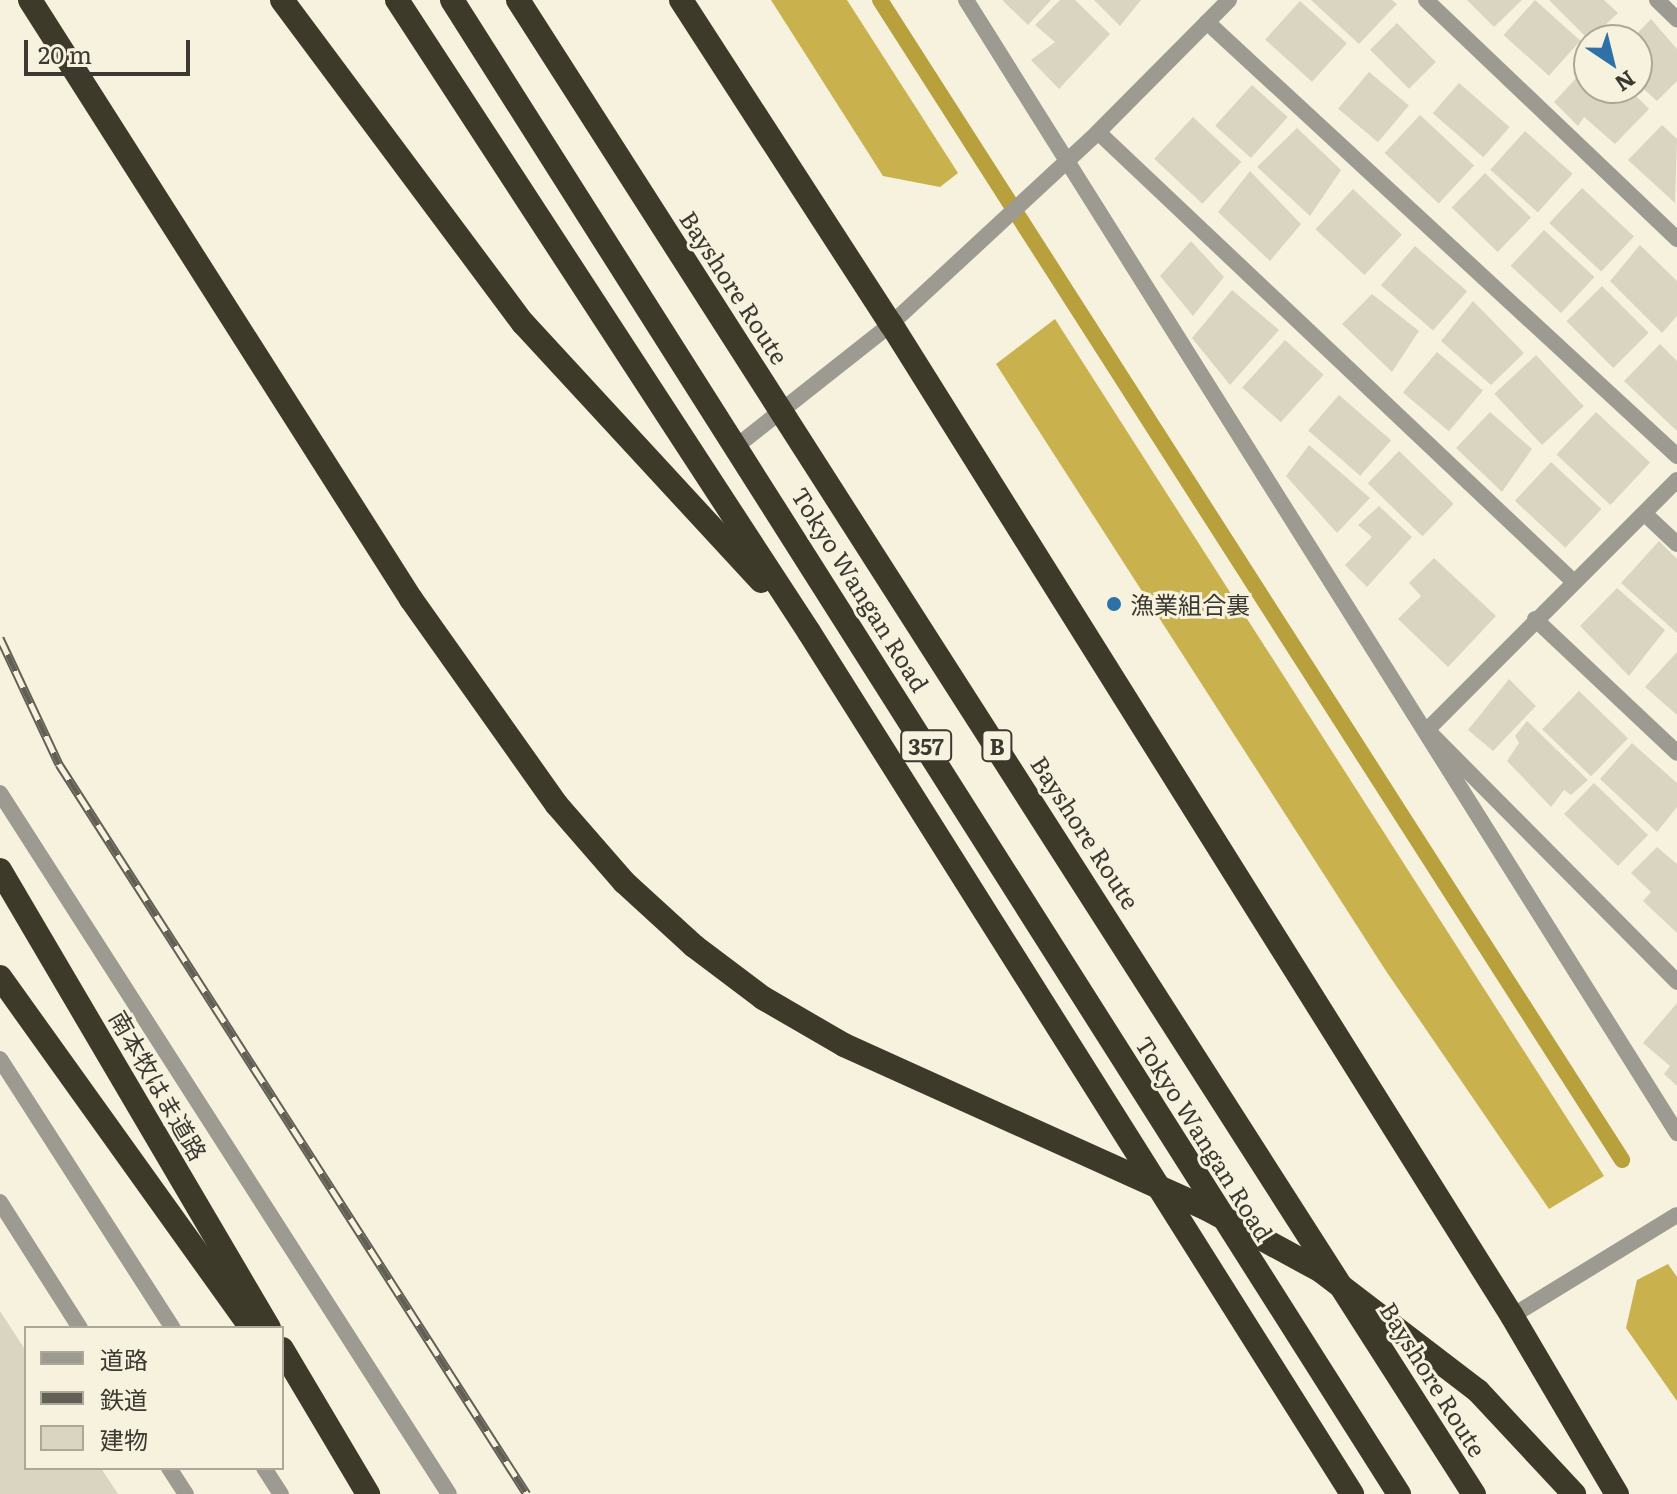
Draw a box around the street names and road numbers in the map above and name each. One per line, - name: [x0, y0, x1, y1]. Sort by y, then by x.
- street label: Bayshore Route: [675, 205, 795, 369]
- street label: Tokyo Wangan Road: [786, 482, 936, 696]
- road number: 357: [900, 728, 952, 764]
- road number: B: [981, 728, 1013, 764]
- street label: Bayshore Route: [1026, 750, 1146, 914]
- street label: 南本牧はま道路: [105, 1005, 213, 1165]
- street label: Tokyo Wangan Road: [1130, 1031, 1280, 1245]
- street label: Bayshore Route: [1375, 1296, 1493, 1462]

